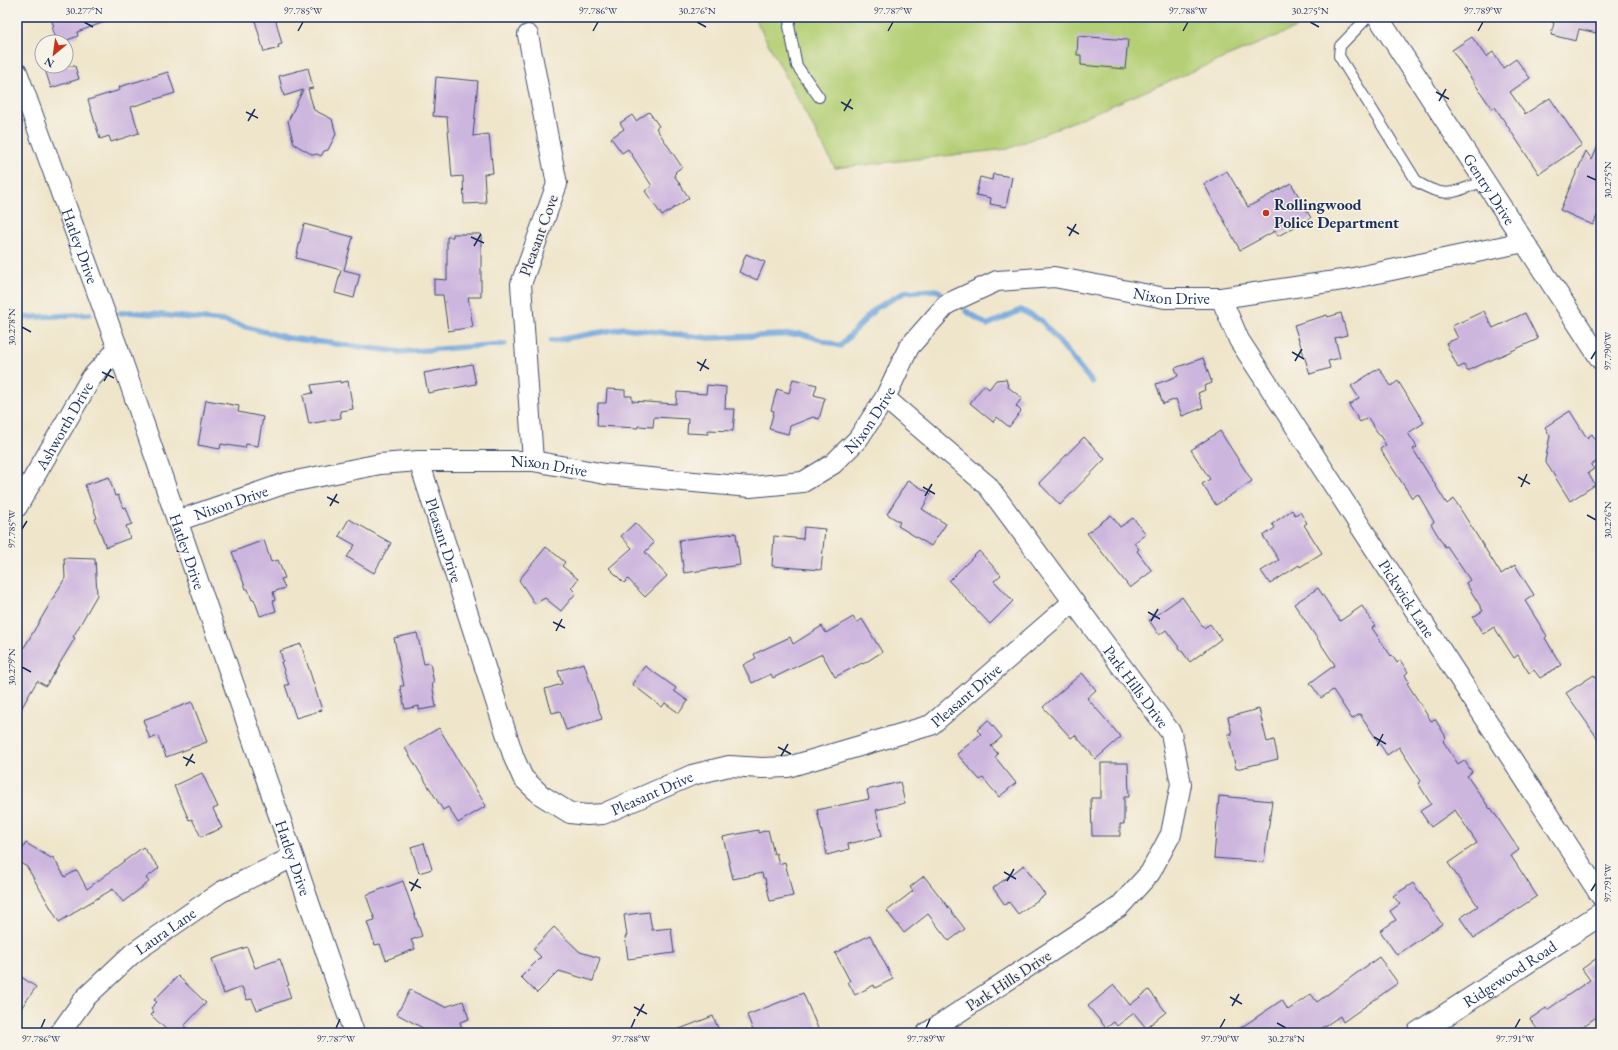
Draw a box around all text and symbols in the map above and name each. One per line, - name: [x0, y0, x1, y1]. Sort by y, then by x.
- text: 30.277°N: [65, 4, 103, 17]
- text: 97.785°W: [284, 4, 323, 17]
- text: 97.786°W: [579, 4, 618, 17]
- text: 30.276°N: [678, 4, 716, 17]
- text: 97.787°W: [874, 4, 913, 17]
- text: 97.788°W: [1169, 4, 1208, 17]
- text: 30.275°N: [1291, 4, 1329, 17]
- text: 97.789°W: [1464, 4, 1503, 17]
- north arrow: [34, 34, 74, 74]
- text: N: [42, 54, 56, 71]
- street label: Gentry Drive: [1458, 149, 1520, 229]
- text: 30.275°N: [1601, 161, 1614, 199]
- street label: Pleasant Cove: [514, 191, 563, 279]
- place label: Rollingwood Police Department: [1274, 194, 1399, 233]
- street label: Hatley Drive: [57, 205, 103, 287]
- marker: Rollingwood Police Department: [1261, 208, 1271, 218]
- street label: Nixon Drive: [1131, 282, 1210, 309]
- text: 30.278°N: [5, 308, 18, 346]
- text: 97.790°W: [1601, 331, 1614, 370]
- street label: Ashworth Drive: [30, 378, 98, 475]
- street label: Nixon Drive: [839, 383, 900, 458]
- street label: Nixon Drive: [511, 451, 589, 482]
- street label: Nixon Drive: [191, 480, 271, 525]
- street label: Pleasant Drive: [420, 495, 467, 585]
- text: 30.276°N: [1601, 501, 1614, 539]
- text: 97.785°W: [5, 509, 18, 548]
- street label: Hatley Drive: [165, 511, 210, 592]
- street label: Pickwick Lane: [1374, 555, 1440, 642]
- street label: Park Hills Drive: [1099, 641, 1174, 732]
- text: 30.279°N: [5, 648, 18, 686]
- street label: Pleasant Drive: [926, 659, 1006, 732]
- street label: Pleasant Drive: [608, 766, 696, 820]
- street label: Hatley Drive: [270, 817, 316, 899]
- text: 97.791°W: [1601, 863, 1614, 902]
- street label: Laura Lane: [131, 903, 200, 960]
- street label: Ridgewood Road: [1459, 935, 1561, 1012]
- street label: Park Hills Drive: [962, 945, 1055, 1016]
- text: 97.786°W: [22, 1032, 61, 1045]
- text: 97.787°W: [317, 1032, 356, 1045]
- text: 97.788°W: [612, 1032, 651, 1045]
- text: 97.789°W: [907, 1032, 946, 1045]
- text: 97.790°W: [1201, 1032, 1240, 1045]
- text: 30.278°N: [1267, 1032, 1305, 1045]
- text: 97.791°W: [1496, 1032, 1535, 1045]

